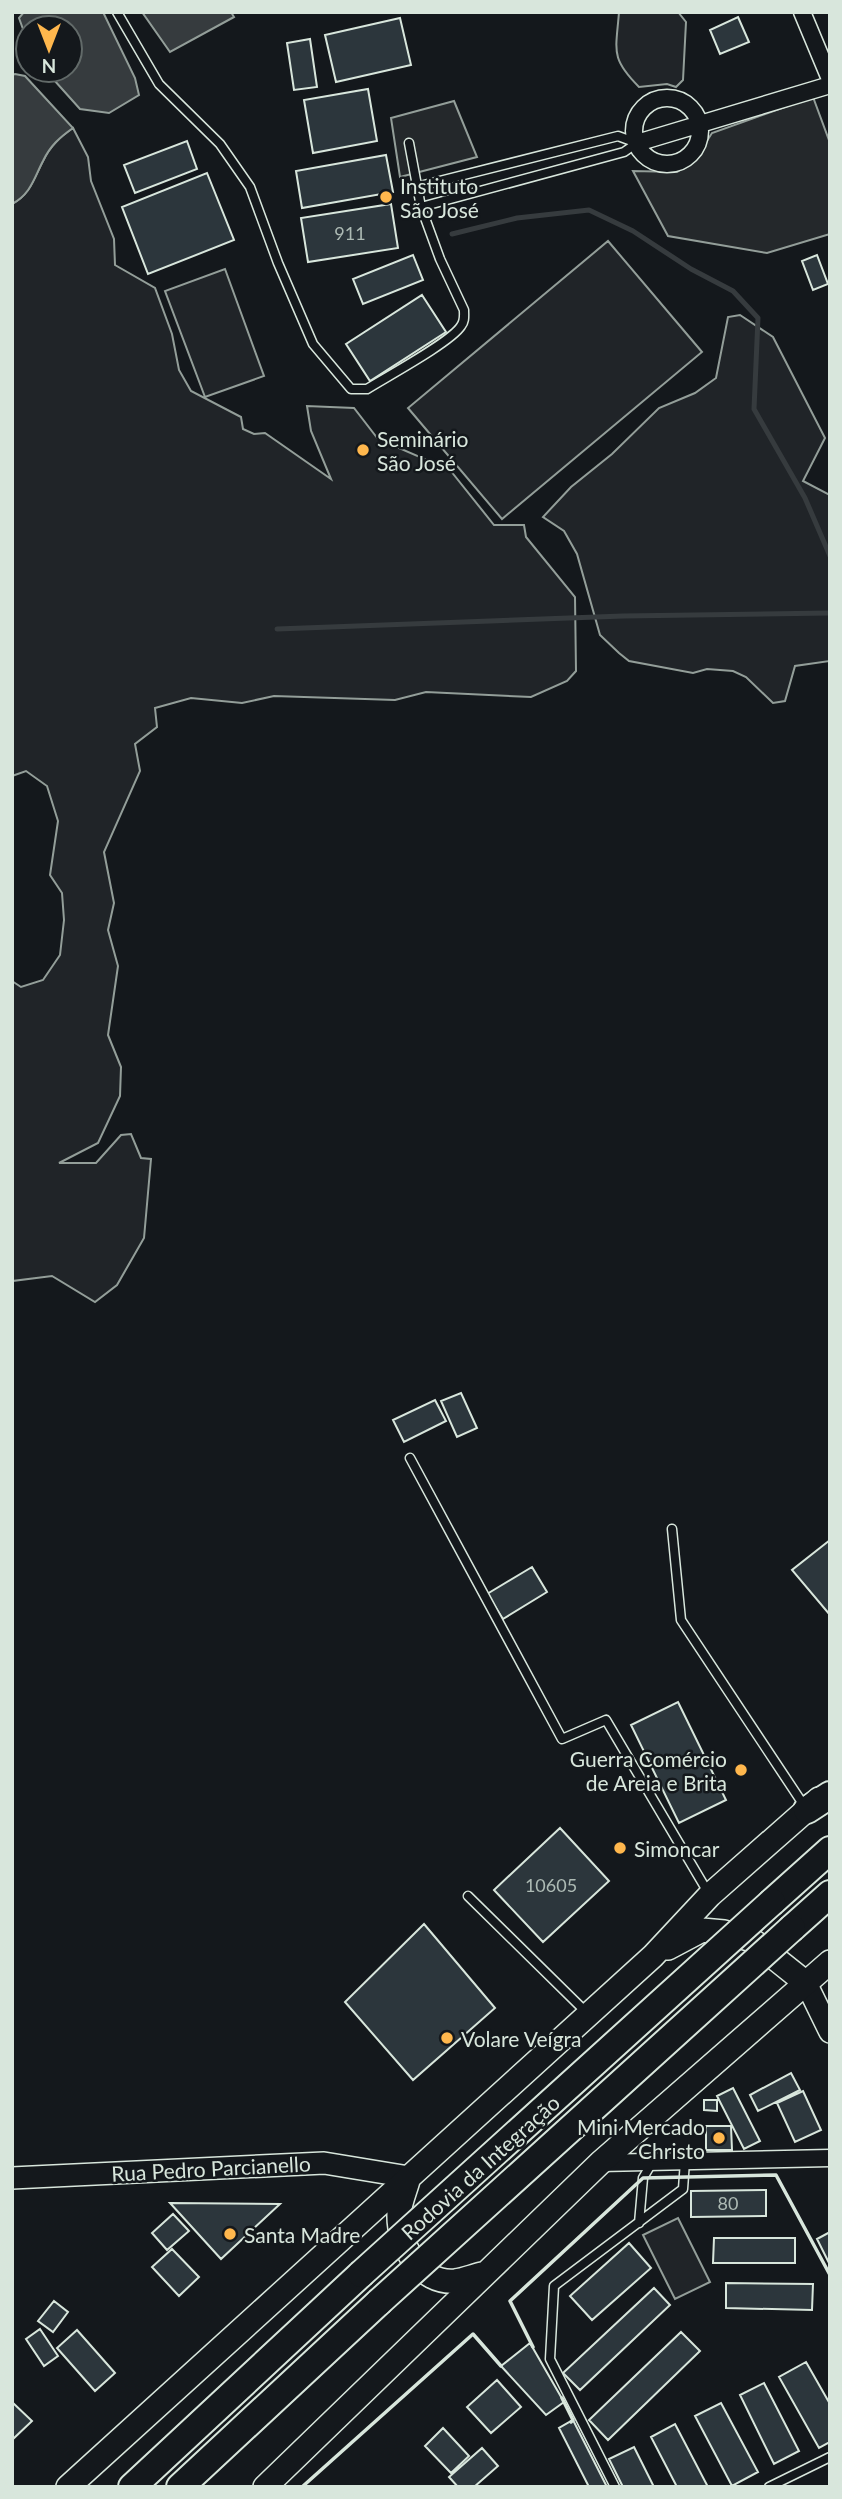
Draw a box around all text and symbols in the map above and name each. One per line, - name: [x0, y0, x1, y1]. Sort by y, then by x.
- north arrow: [14, 14, 84, 84]
- text: N: [42, 55, 56, 78]
- place label: Instituto São José: [400, 173, 479, 222]
- marker: Instituto São José: [378, 189, 394, 205]
- house number: 911: [334, 222, 366, 244]
- place label: Seminário São José: [377, 426, 469, 475]
- marker: Seminário São José: [355, 442, 371, 458]
- place label: Guerra Comércio de Areia e Brita: [570, 1746, 727, 1795]
- marker: Guerra Comércio de Areia e Brita: [733, 1762, 749, 1778]
- place label: Simoncar: [634, 1836, 720, 1861]
- marker: Simoncar: [612, 1840, 628, 1856]
- house number: 10605: [525, 1874, 577, 1896]
- place label: Volare Veígra: [461, 2026, 581, 2051]
- marker: Volare Veígra: [439, 2030, 455, 2046]
- street label: Rodovia da Integração: [396, 2089, 564, 2245]
- place label: Mini Mercado Christo: [577, 2114, 705, 2163]
- marker: Mini Mercado Christo: [711, 2130, 727, 2146]
- street label: Rua Pedro Parcianello: [111, 2150, 311, 2186]
- house number: 80: [718, 2192, 738, 2214]
- place label: Santa Madre: [244, 2222, 360, 2247]
- marker: Santa Madre: [222, 2226, 238, 2242]

